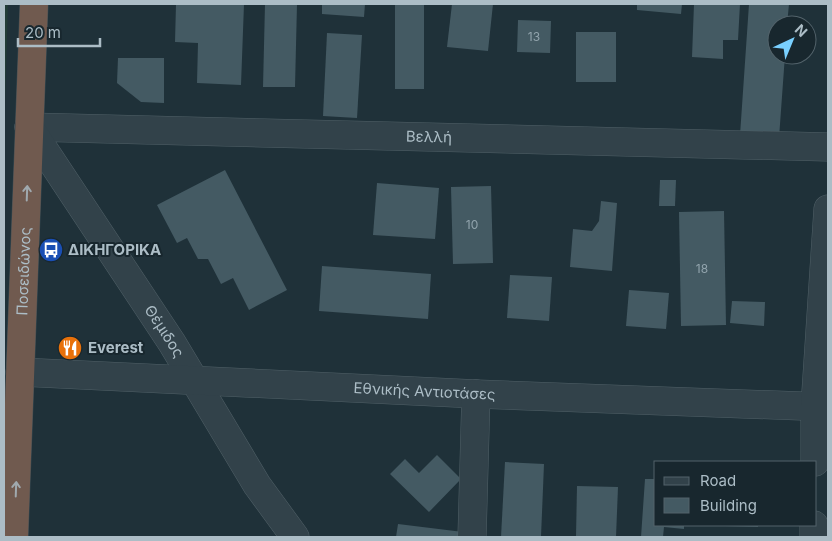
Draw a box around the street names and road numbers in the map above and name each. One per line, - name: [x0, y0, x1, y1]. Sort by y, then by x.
- street label: Βελλή: [406, 126, 452, 147]
- street label: Ποσειδώνος: [12, 227, 35, 316]
- street label: Θέμιδος: [141, 301, 188, 361]
- street label: Εθνικής Αντιοτάσες: [353, 378, 496, 404]

